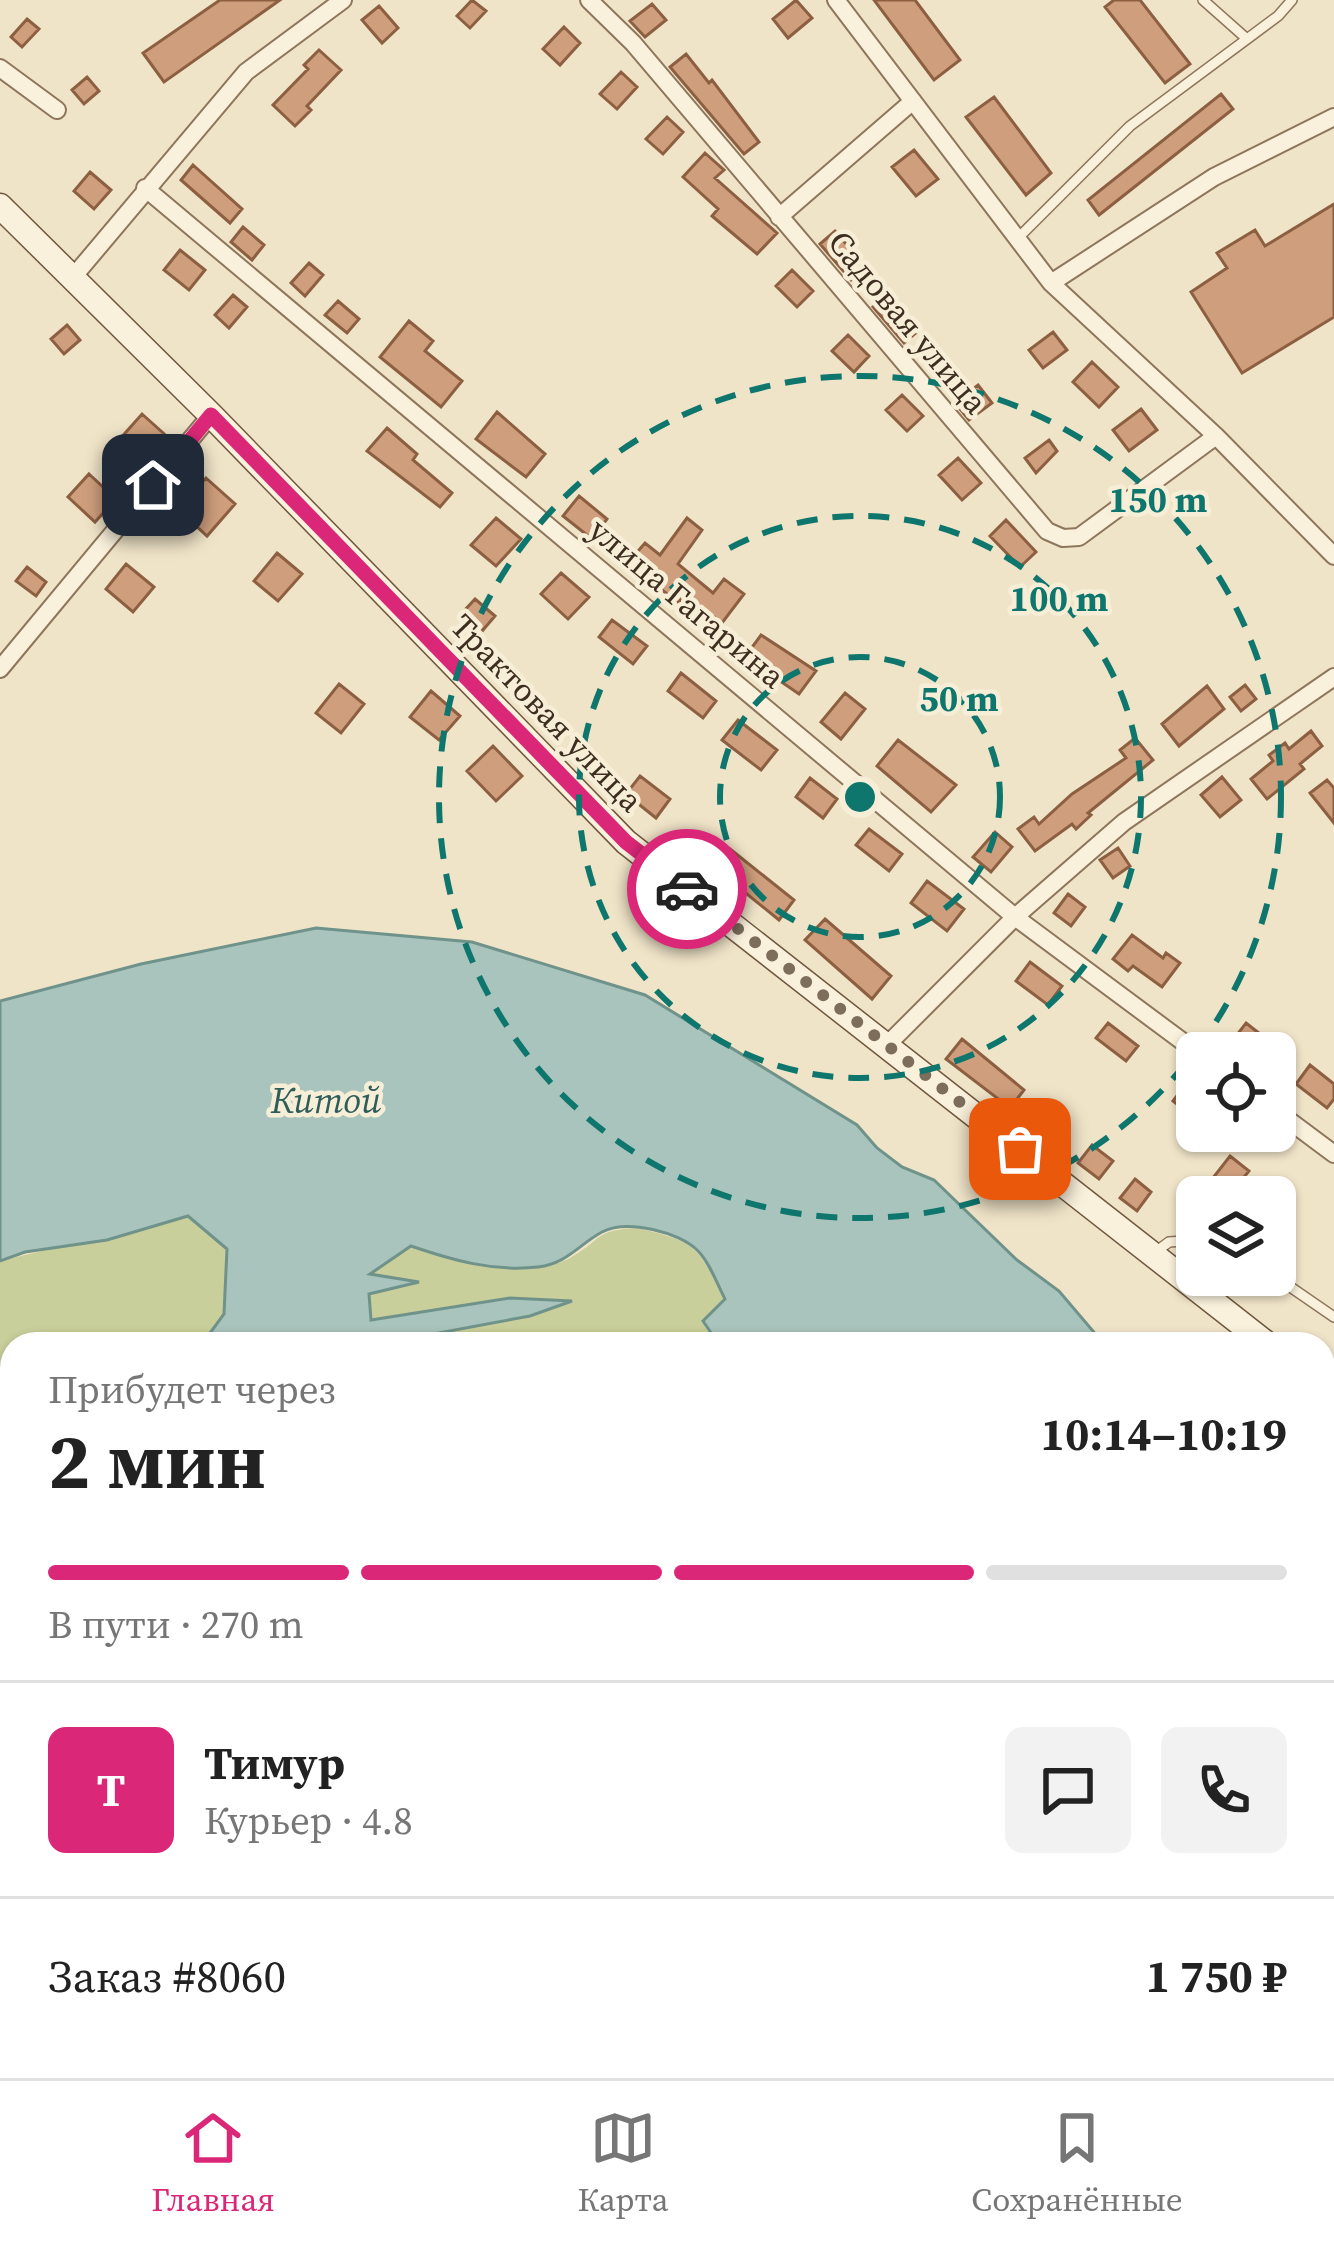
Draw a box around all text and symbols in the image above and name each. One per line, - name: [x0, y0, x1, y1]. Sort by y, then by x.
- street label: Садовая улица: [818, 221, 998, 423]
- pin: [102, 434, 204, 536]
- icon: home: [120, 452, 186, 518]
- text: 150 m: [1109, 475, 1207, 524]
- street label: улица Гагарина: [579, 508, 795, 699]
- text: 100 m: [1010, 574, 1108, 623]
- street label: Трактовая улица: [441, 604, 653, 822]
- text: 50 m: [919, 674, 999, 723]
- centre of rings: [839, 776, 881, 818]
- courier: [627, 829, 747, 949]
- icon: car: [654, 856, 720, 922]
- map controls: [1176, 1032, 1296, 1296]
- button: locate: [1176, 1032, 1296, 1152]
- water label: Китой: [270, 1076, 382, 1125]
- pin: [969, 1098, 1071, 1200]
- icon: bag: [987, 1116, 1053, 1182]
- button: layers: [1176, 1176, 1296, 1296]
- text: Прибудет через: [48, 1363, 336, 1416]
- text: 10:14–10:19: [1041, 1403, 1287, 1465]
- text: 2 мин: [48, 1407, 266, 1514]
- text: В пути · 270 m: [48, 1598, 304, 1651]
- button: chat: [1005, 1727, 1131, 1853]
- button: phone: [1161, 1727, 1287, 1853]
- text: Тимур: [204, 1732, 345, 1794]
- text: Т: [97, 1759, 125, 1821]
- text: Курьер · 4.8: [204, 1794, 413, 1847]
- text: Заказ #8060: [48, 1945, 286, 2007]
- text: 1 750 ₽: [1146, 1945, 1287, 2007]
- tab: Главная: [151, 2105, 275, 2222]
- tab: Карта: [578, 2105, 669, 2222]
- tab: Сохранённые: [971, 2105, 1183, 2222]

